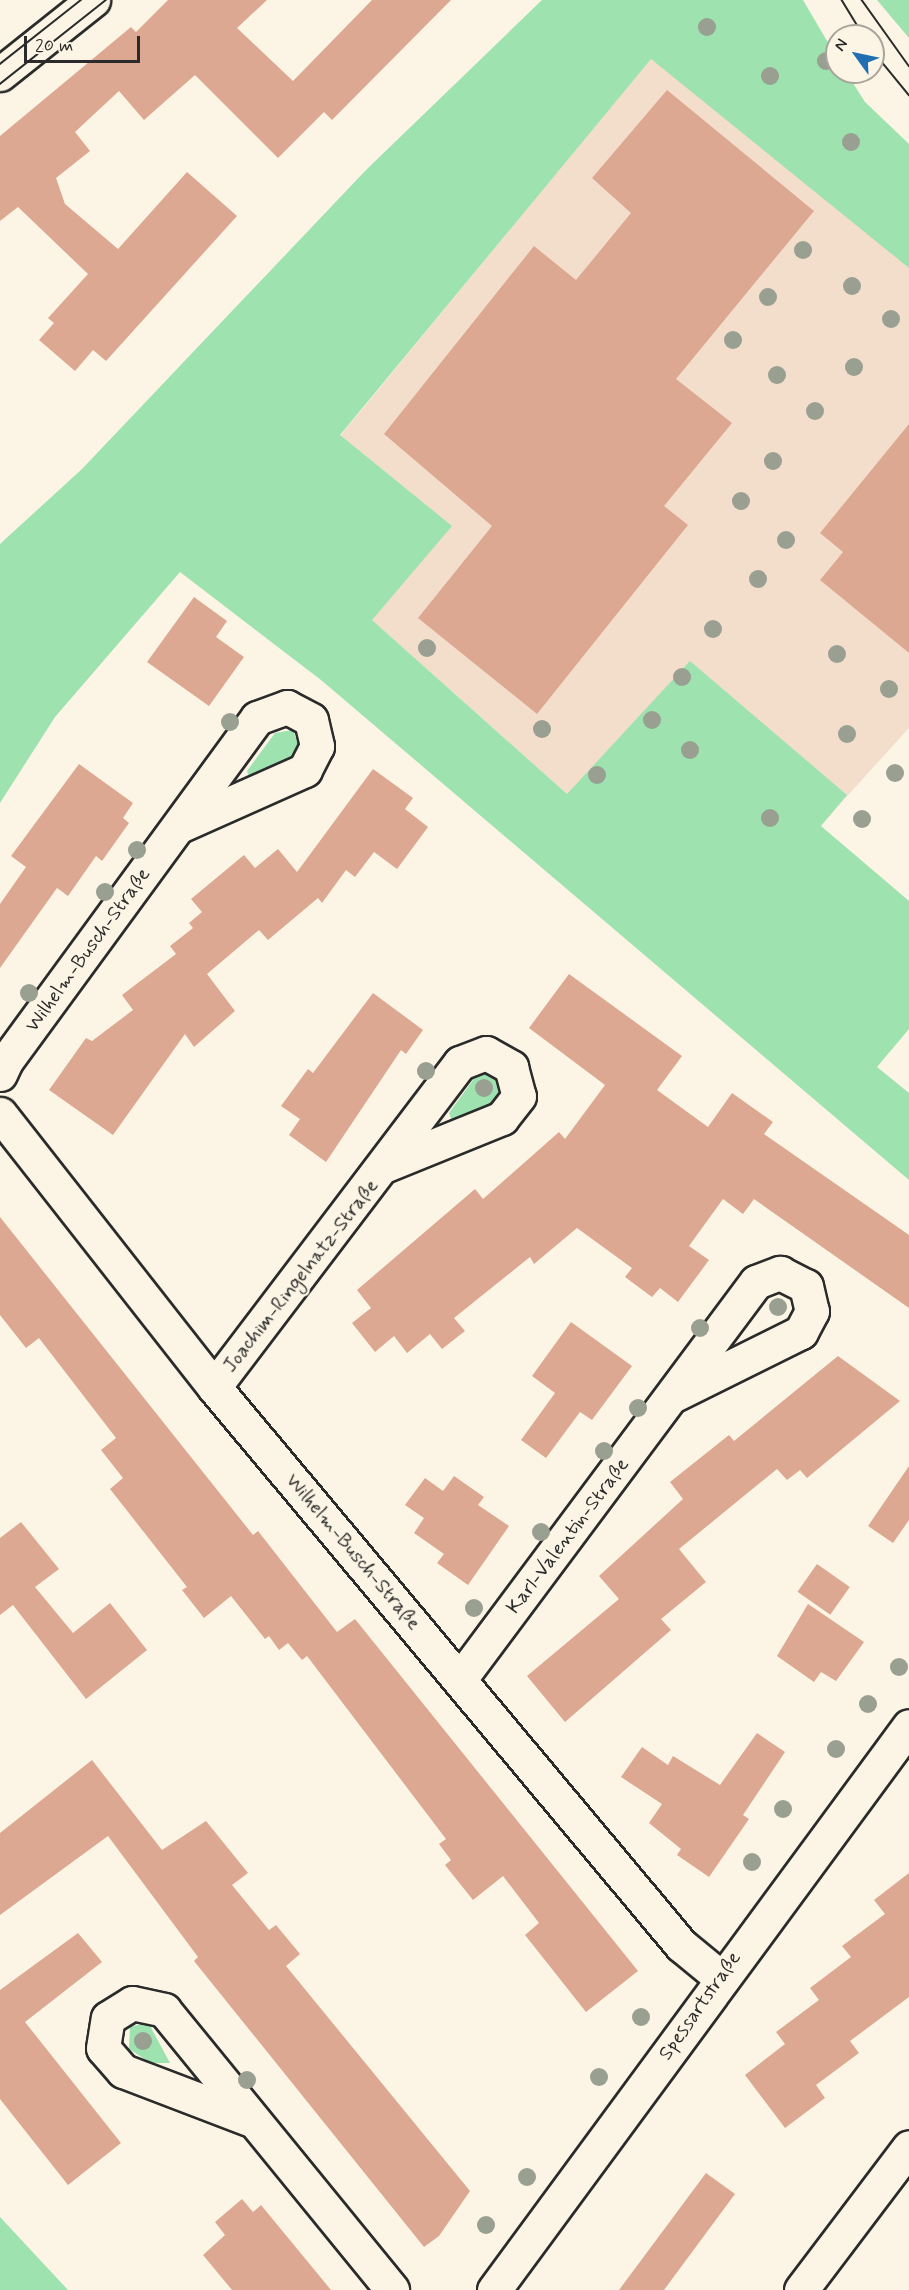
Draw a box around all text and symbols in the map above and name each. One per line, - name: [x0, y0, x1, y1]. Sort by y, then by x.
- scale bar: [27, 24, 142, 62]
- north arrow: [825, 24, 885, 84]
- text: 20 m: [35, 34, 73, 58]
- text: N: [829, 35, 853, 55]
- street label: Wilhelm-Busch-Straße: [20, 863, 156, 1037]
- street label: Joachim-Ringelnatz-Straße: [218, 1175, 384, 1377]
- street label: Karl-Valentin-Straße: [502, 1453, 634, 1619]
- street label: Wilhelm-Busch-Straße: [280, 1469, 426, 1635]
- street label: Spessartstraße: [654, 1947, 746, 2065]

